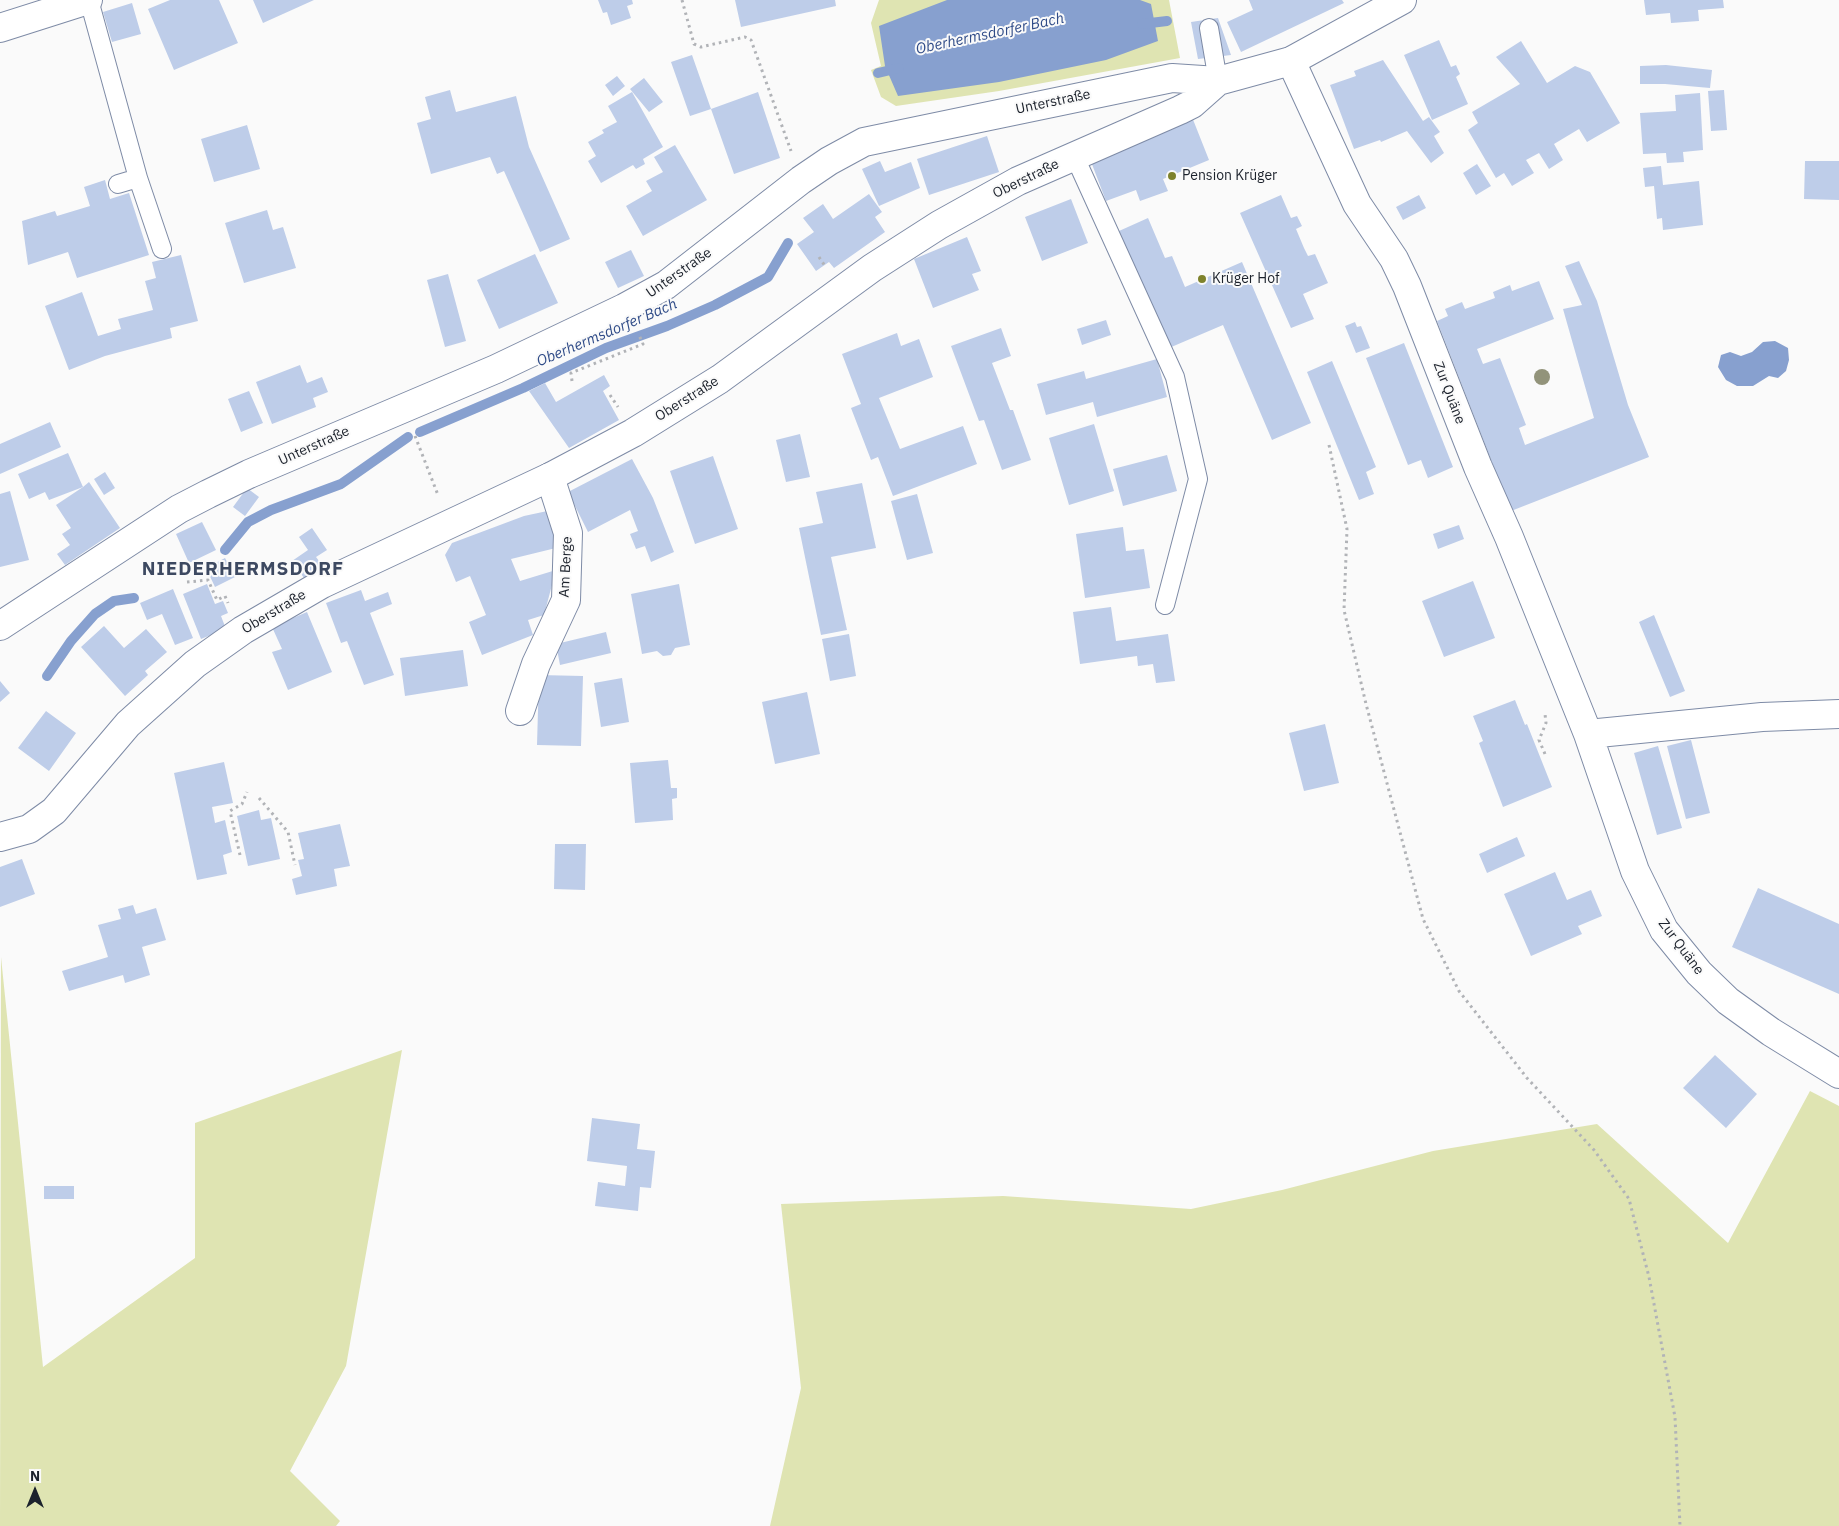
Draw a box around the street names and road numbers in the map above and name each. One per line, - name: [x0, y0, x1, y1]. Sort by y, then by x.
- street label: Unterstraße: [1014, 86, 1092, 118]
- street label: Oberstraße: [990, 156, 1062, 202]
- street label: Unterstraße: [643, 244, 715, 302]
- street label: Zur Quäne: [1429, 359, 1469, 427]
- street label: Oberstraße: [652, 373, 722, 425]
- street label: Unterstraße: [276, 423, 352, 469]
- street label: Am Berge: [556, 536, 576, 598]
- street label: Oberstraße: [239, 586, 309, 638]
- street label: Zur Quäne: [1655, 916, 1707, 978]

